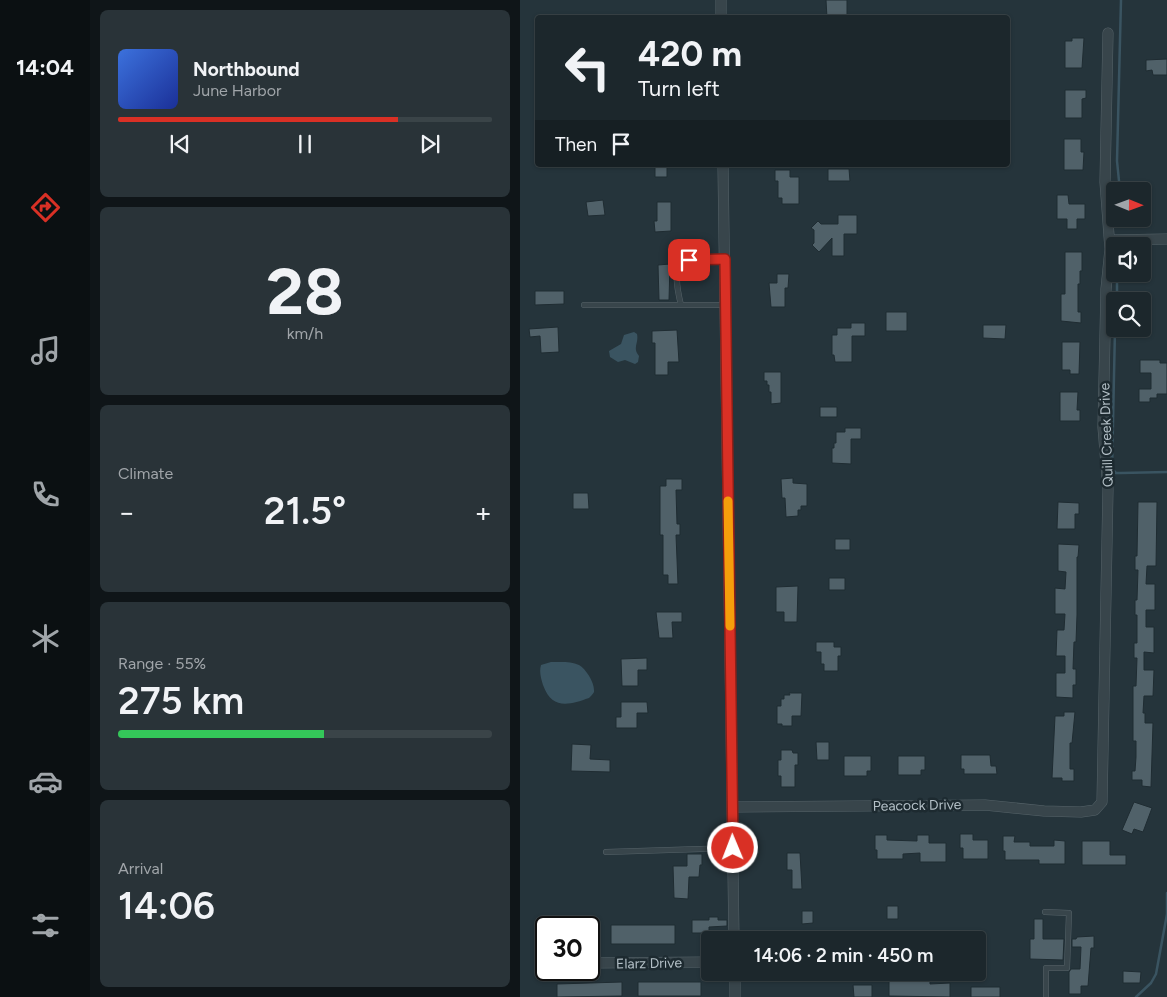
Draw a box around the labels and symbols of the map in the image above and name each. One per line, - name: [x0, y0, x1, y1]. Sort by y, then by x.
- north arrow: [1106, 182, 1151, 228]
- pin: [668, 239, 710, 281]
- street label: Quill Creek Drive: [1096, 382, 1117, 487]
- street label: Peacock Drive: [873, 796, 962, 815]
- position arrow: [706, 821, 758, 873]
- speed limit sign: 30: [535, 916, 600, 981]
- street label: Elarz Drive: [616, 954, 682, 973]

